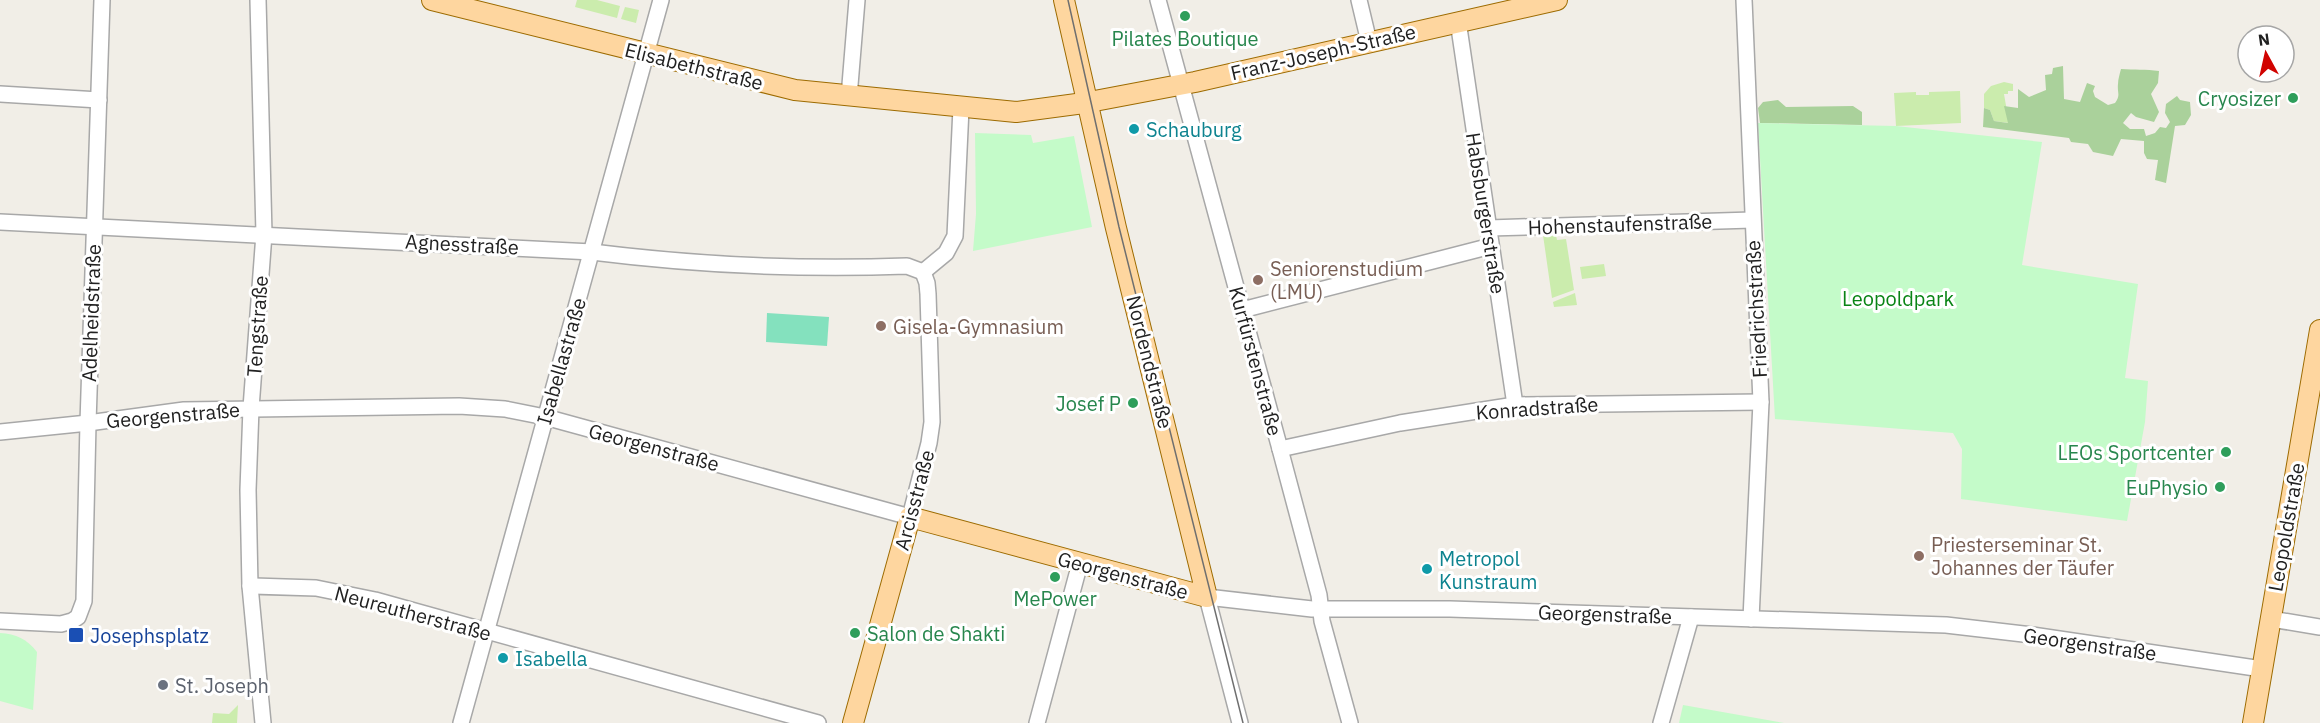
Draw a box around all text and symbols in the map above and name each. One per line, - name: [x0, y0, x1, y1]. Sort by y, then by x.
- marker: Pilates Boutique: [1178, 9, 1192, 23]
- street label: Franz-Joseph-Straße: [1228, 18, 1418, 86]
- north arrow: [2236, 24, 2296, 84]
- place label: Pilates Boutique: [1111, 25, 1259, 52]
- text: N: [2257, 28, 2271, 50]
- street label: Elisabethstraße: [622, 36, 766, 96]
- place label: Cryosizer: [2198, 85, 2281, 112]
- marker: Cryosizer: [2286, 91, 2300, 105]
- place label: Schauburg: [1146, 116, 1242, 143]
- marker: Schauburg: [1127, 122, 1141, 136]
- street label: Habsburgerstraße: [1460, 130, 1512, 296]
- street label: Hohenstaufenstraße: [1527, 207, 1713, 241]
- street label: Agnesstraße: [405, 228, 519, 260]
- street label: Friedrichstraße: [1739, 239, 1773, 379]
- street label: Adelheidstraße: [75, 243, 107, 382]
- place label: Seniorenstudium (LMU): [1270, 255, 1423, 305]
- marker: Seniorenstudium (LMU): [1251, 273, 1265, 287]
- street label: Tengstraße: [240, 274, 274, 378]
- street label: Kurfürstenstraße: [1223, 283, 1289, 439]
- park label: Leopoldpark: [1842, 285, 1954, 312]
- street label: Nordendstraße: [1120, 293, 1180, 431]
- street label: Isabellastraße: [530, 294, 592, 428]
- place label: Gisela-Gymnasium: [893, 313, 1064, 340]
- marker: Gisela-Gymnasium: [874, 319, 888, 333]
- place label: Josef P: [1056, 390, 1121, 417]
- street label: Konradstraße: [1475, 390, 1599, 426]
- street label: Georgenstraße: [105, 396, 241, 434]
- marker: Josef P: [1126, 396, 1140, 410]
- street label: Georgenstraße: [586, 417, 722, 477]
- place label: LEOs Sportcenter: [2057, 439, 2214, 466]
- marker: LEOs Sportcenter: [2219, 445, 2233, 459]
- street label: Arcisstraße: [888, 447, 940, 553]
- street label: Leopoldstraße: [2261, 461, 2311, 593]
- place label: EuPhysio: [2126, 474, 2208, 501]
- marker: EuPhysio: [2213, 480, 2227, 494]
- place label: Priesterseminar St. Johannes der Täufer: [1931, 531, 2114, 581]
- street label: Georgenstraße: [1055, 545, 1191, 605]
- place label: Metropol Kunstraum: [1439, 545, 1538, 595]
- marker: Priesterseminar St. Johannes der Täufer: [1912, 549, 1926, 563]
- marker: Metropol Kunstraum: [1420, 562, 1434, 576]
- marker: MePower: [1048, 570, 1062, 584]
- street label: Neureutherstraße: [332, 579, 494, 647]
- place label: MePower: [1013, 585, 1097, 612]
- street label: Georgenstraße: [1538, 598, 1672, 630]
- place label: Salon de Shakti: [867, 620, 1005, 647]
- street label: Georgenstraße: [2022, 621, 2158, 667]
- place label: Josephsplatz: [90, 622, 209, 649]
- marker: Josephsplatz: [67, 626, 85, 644]
- marker: Salon de Shakti: [848, 626, 862, 640]
- place label: Isabella: [515, 645, 588, 672]
- marker: Isabella: [496, 651, 510, 665]
- place label: St. Joseph: [175, 672, 269, 699]
- marker: St. Joseph: [156, 678, 170, 692]

